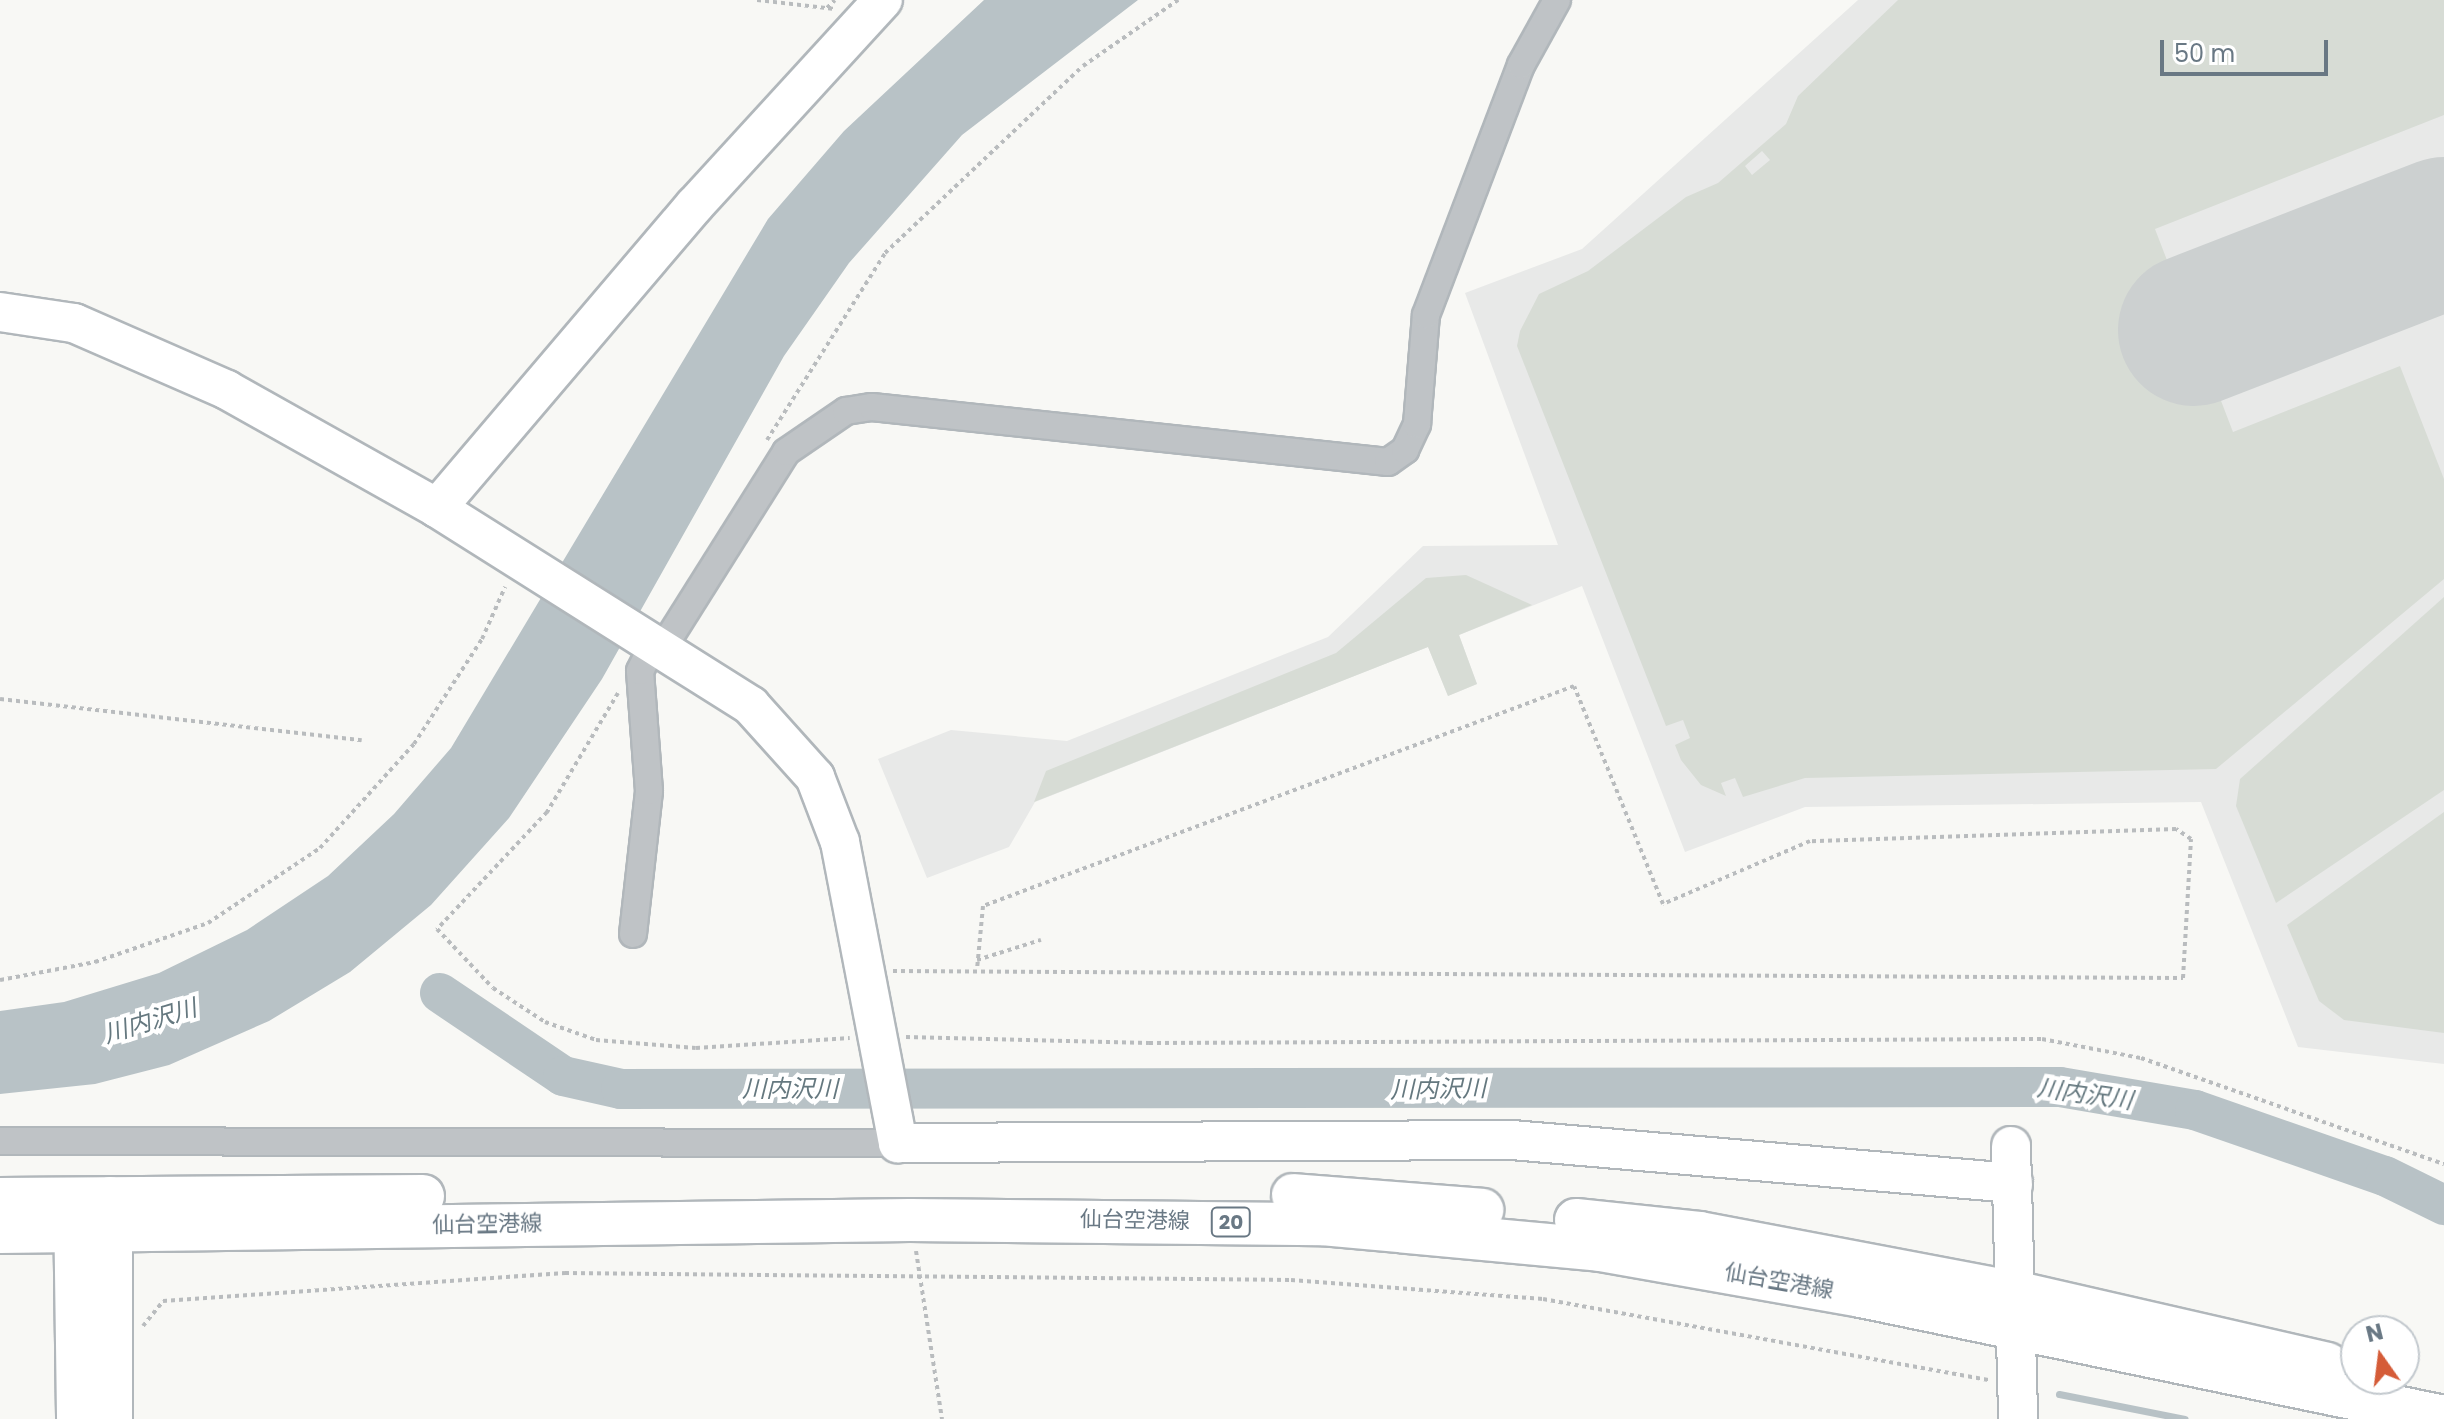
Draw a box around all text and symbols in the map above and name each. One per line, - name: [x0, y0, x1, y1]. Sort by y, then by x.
- scale bar: [2164, 24, 2332, 74]
- text: 50 m: [2174, 37, 2235, 70]
- water label: 川内沢川: [100, 993, 200, 1049]
- water label: 川内沢川: [2035, 1073, 2135, 1115]
- water label: 川内沢川: [1390, 1074, 1486, 1104]
- water label: 川内沢川: [742, 1075, 838, 1103]
- street label: 仙台空港線: [1080, 1206, 1190, 1234]
- road number: 20: [1209, 1206, 1253, 1238]
- street label: 仙台空港線: [432, 1210, 542, 1238]
- street label: 仙台空港線: [1723, 1258, 1835, 1304]
- north arrow: [2340, 1315, 2420, 1395]
- text: N: [2363, 1316, 2386, 1350]

